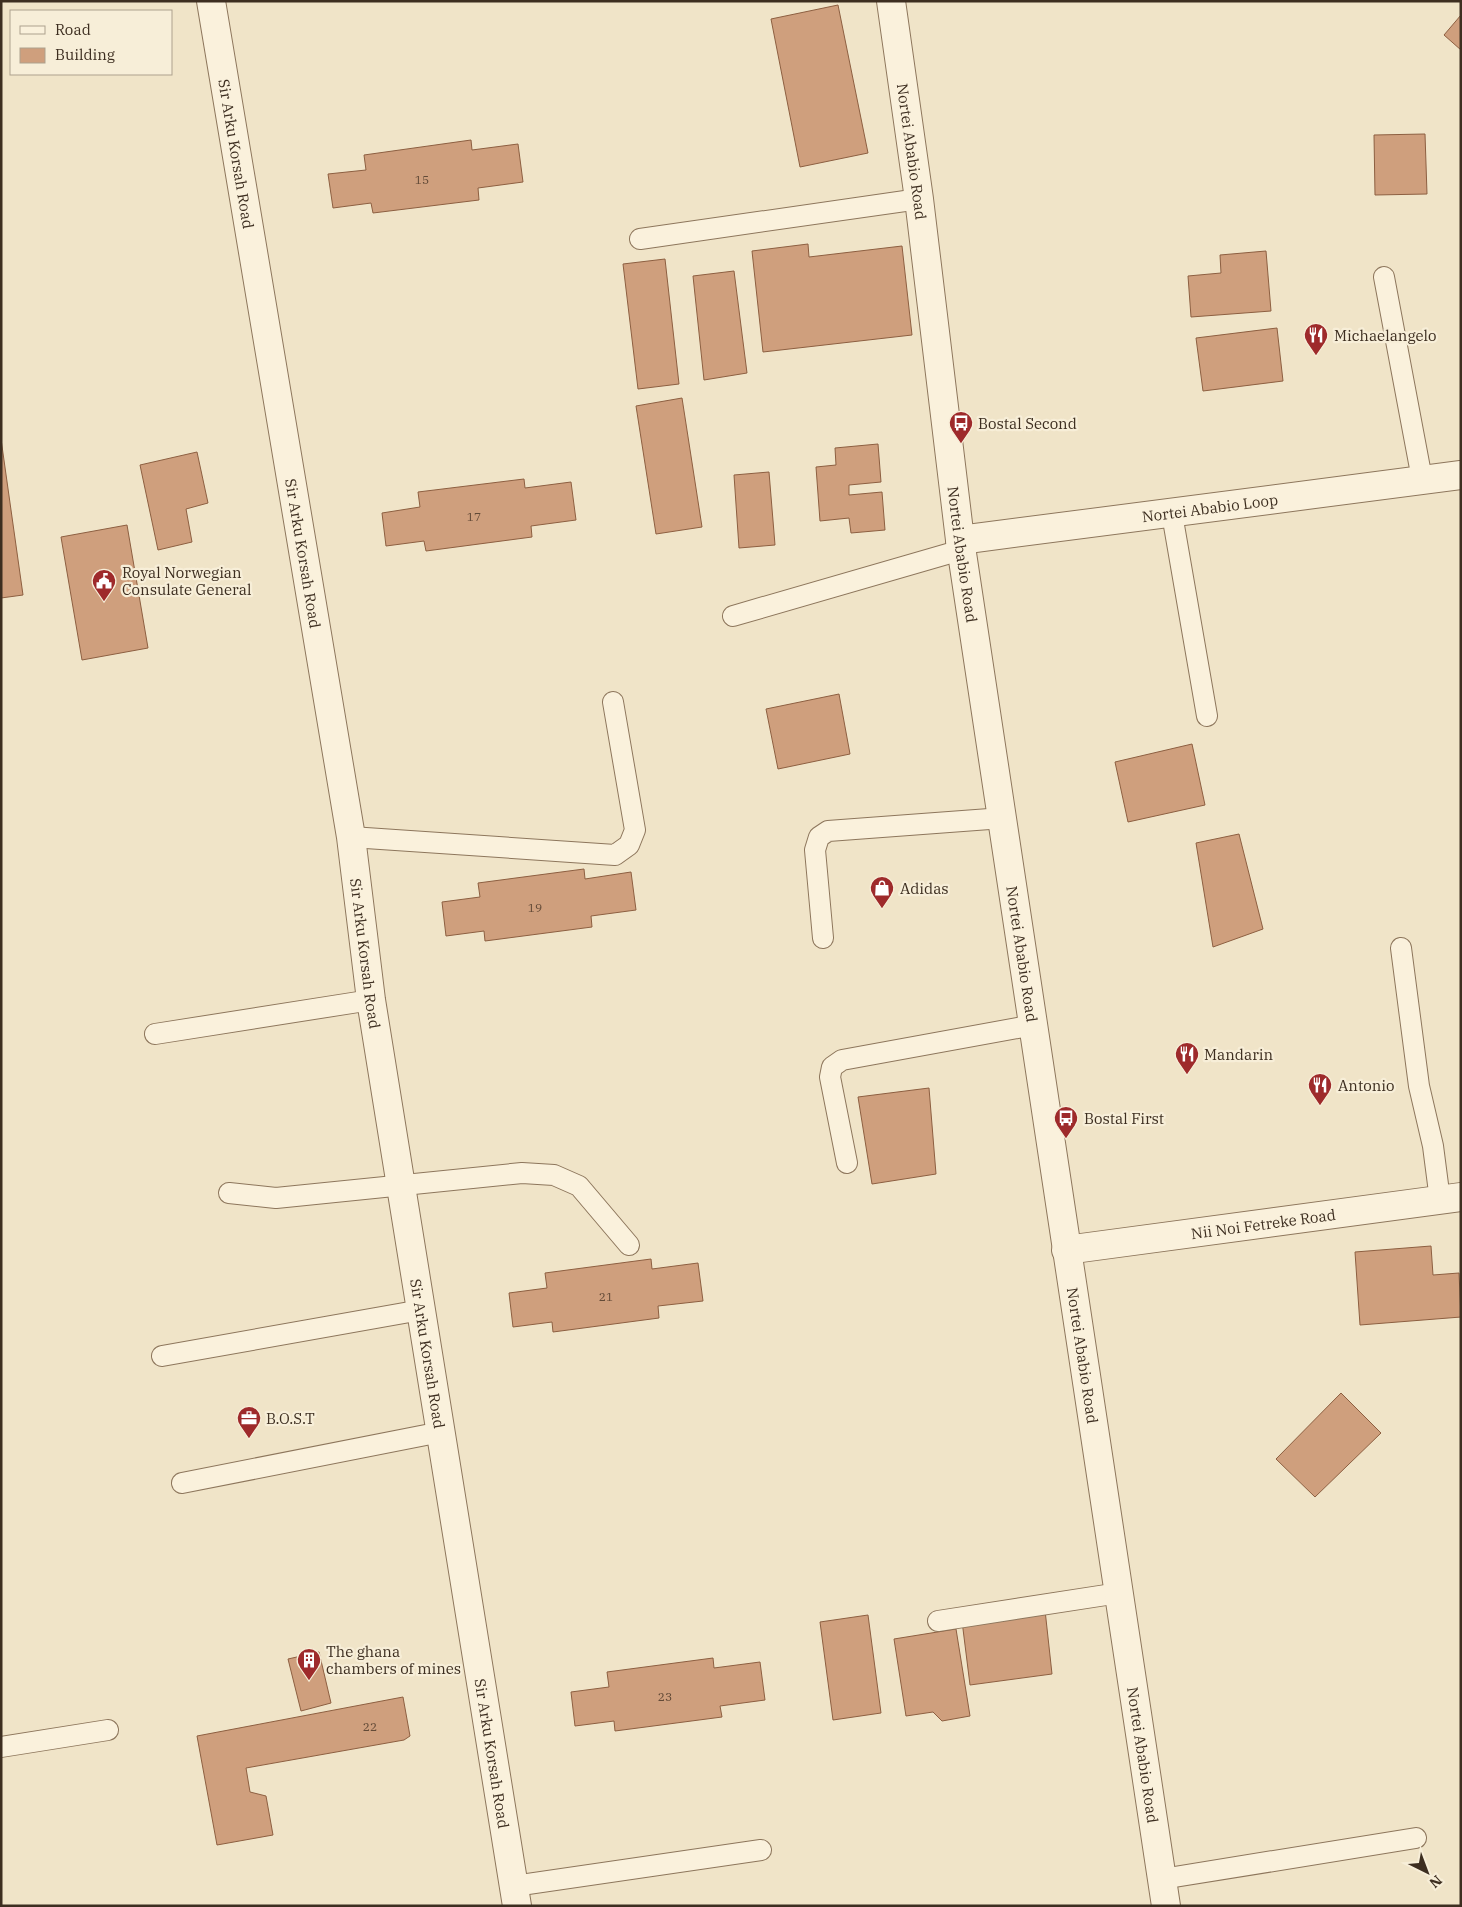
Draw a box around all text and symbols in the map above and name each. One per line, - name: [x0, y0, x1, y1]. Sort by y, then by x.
- legend: [10, 10, 172, 75]
- text: Road: [55, 20, 91, 39]
- text: Building: [55, 45, 115, 64]
- street label: Sir Arku Korsah Road: [215, 78, 258, 230]
- street label: Nortei Ababio Road: [893, 82, 931, 221]
- house number: 15: [415, 172, 429, 187]
- restaurant icon: Michaelangelo: [1303, 322, 1329, 356]
- place label: Michaelangelo: [1334, 326, 1436, 345]
- bus stop icon: Bostal Second: [948, 410, 974, 444]
- place label: Bostal Second: [978, 414, 1077, 433]
- street label: Sir Arku Korsah Road: [282, 477, 325, 630]
- street label: Nortei Ababio Road: [944, 485, 982, 624]
- street label: Nortei Ababio Loop: [1141, 489, 1279, 526]
- house number: 17: [467, 509, 481, 524]
- place label: Royal Norwegian Consulate General: [122, 563, 251, 599]
- public building icon: Royal Norwegian Consulate General: [91, 568, 117, 602]
- shop icon: Adidas: [869, 875, 895, 909]
- street label: Sir Arku Korsah Road: [347, 877, 385, 1030]
- place label: Adidas: [900, 879, 949, 898]
- street label: Nortei Ababio Road: [1003, 885, 1042, 1023]
- house number: 19: [528, 900, 542, 915]
- restaurant icon: Mandarin: [1174, 1041, 1200, 1075]
- place label: Mandarin: [1204, 1045, 1274, 1064]
- restaurant icon: Antonio: [1307, 1072, 1333, 1106]
- place label: Antonio: [1338, 1076, 1394, 1095]
- bus stop icon: Bostal First: [1053, 1105, 1079, 1139]
- place label: Bostal First: [1084, 1109, 1164, 1128]
- street label: Nii Noi Fetreke Road: [1190, 1204, 1337, 1243]
- street label: Sir Arku Korsah Road: [407, 1277, 449, 1430]
- street label: Nortei Ababio Road: [1063, 1286, 1103, 1425]
- house number: 21: [599, 1289, 613, 1304]
- office icon: B.O.S.T: [236, 1405, 262, 1439]
- place label: B.O.S.T: [266, 1409, 315, 1428]
- place label: The ghana chambers of mines: [326, 1642, 461, 1678]
- building icon: The ghana chambers of mines: [296, 1647, 322, 1681]
- street label: Sir Arku Korsah Road: [471, 1677, 514, 1830]
- street label: Nortei Ababio Road: [1124, 1685, 1163, 1824]
- house number: 23: [658, 1689, 672, 1704]
- house number: 22: [363, 1719, 377, 1734]
- north arrow: [1402, 1847, 1452, 1897]
- text: N: [1426, 1871, 1446, 1892]

